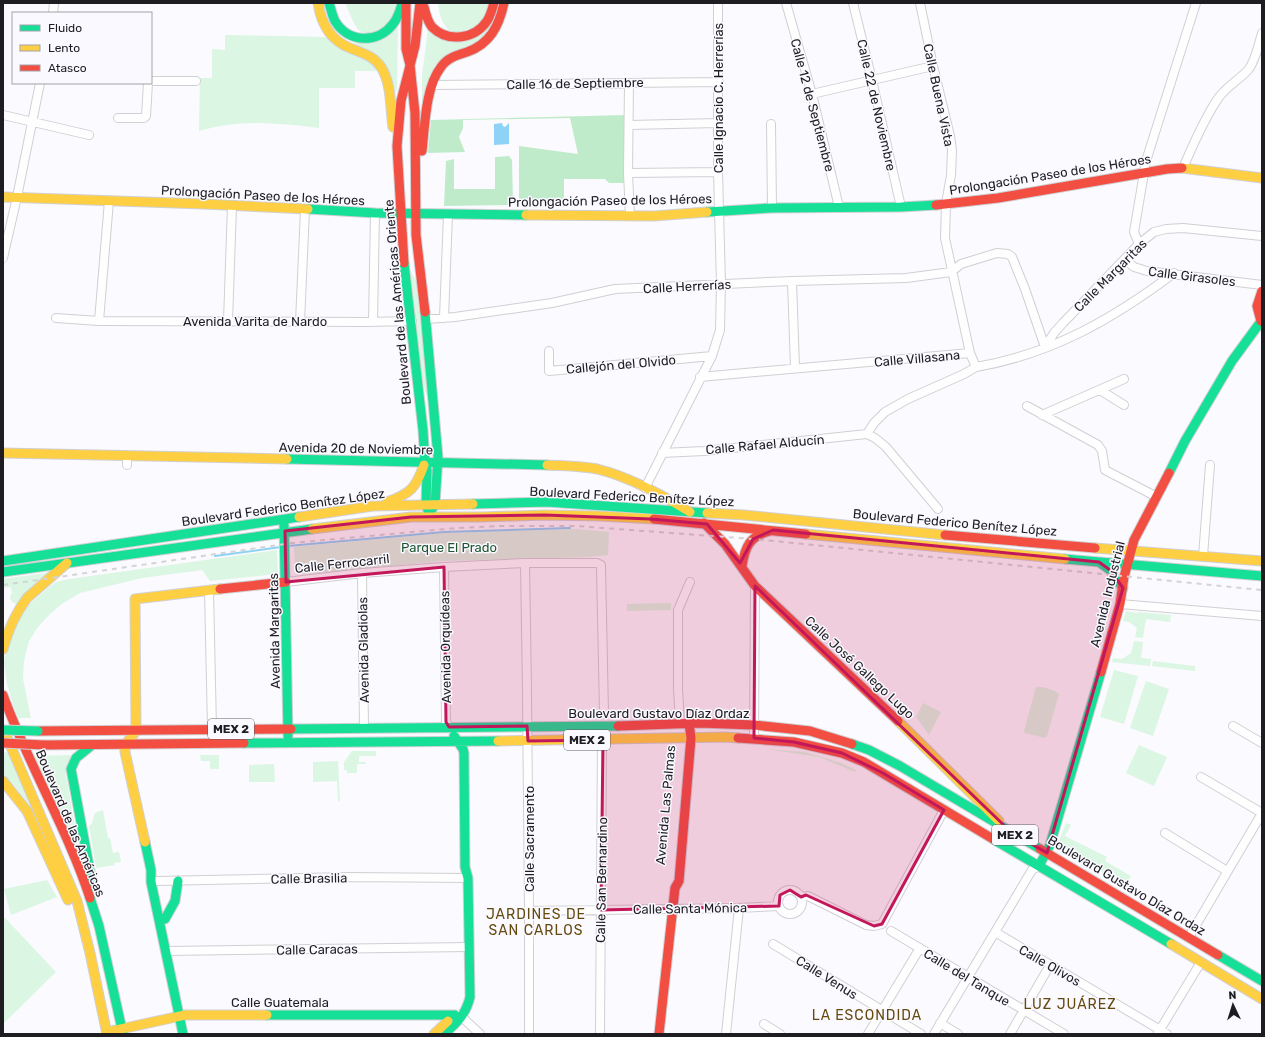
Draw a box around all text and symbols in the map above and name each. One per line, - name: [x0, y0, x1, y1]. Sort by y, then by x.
- legend: [12, 12, 152, 84]
- text: Fluido: [48, 21, 82, 35]
- street label: Calle Ignacio C. Herrerías: [711, 22, 727, 173]
- street label: Calle 12 de Septiembre: [788, 37, 838, 173]
- street label: Calle 22 de Noviembre: [854, 38, 899, 172]
- text: Lento: [48, 41, 80, 55]
- street label: Calle Buena Vista: [920, 42, 957, 148]
- text: Atasco: [48, 61, 87, 75]
- street label: Calle 16 de Septiembre: [506, 75, 644, 92]
- street label: Prolongación Paseo de los Héroes: [948, 151, 1153, 199]
- street label: Prolongación Paseo de los Héroes: [161, 183, 366, 209]
- street label: Prolongación Paseo de los Héroes: [508, 191, 713, 211]
- street label: Boulevard de las Américas Oriente: [381, 199, 414, 405]
- street label: Calle Margaritas: [1071, 236, 1151, 316]
- street label: Calle Girasoles: [1147, 264, 1237, 289]
- street label: Calle Herrerías: [643, 277, 732, 296]
- street label: Avenida Varita de Nardo: [183, 314, 327, 329]
- street label: Calle Villasana: [873, 347, 961, 370]
- street label: Callejón del Olvido: [566, 352, 677, 377]
- street label: Calle Rafael Alducín: [705, 432, 825, 457]
- street label: Avenida 20 de Noviembre: [279, 440, 433, 457]
- street label: Boulevard Federico Benítez López: [529, 484, 735, 509]
- street label: Boulevard Federico Benítez López: [180, 486, 386, 529]
- street label: Boulevard Federico Benítez López: [852, 506, 1058, 539]
- park label: Parque El Prado: [401, 540, 497, 555]
- street label: Avenida Industrial: [1087, 540, 1128, 649]
- street label: Calle Ferrocarril: [294, 551, 390, 576]
- street label: Avenida Margaritas: [266, 573, 284, 689]
- street label: Avenida Orquídeas: [437, 590, 454, 704]
- street label: Avenida Gladiolas: [355, 596, 372, 703]
- street label: Calle José Gallego Lugo: [801, 613, 917, 723]
- street label: Boulevard Gustavo Díaz Ordaz: [568, 706, 750, 721]
- road number: MEX 2: [208, 719, 254, 739]
- road number: MEX 2: [564, 730, 610, 750]
- street label: Avenida Las Palmas: [653, 744, 678, 865]
- street label: Boulevard de las Américas: [33, 747, 109, 899]
- street label: Calle Sacramento: [522, 786, 537, 892]
- street label: Calle San Bernardino: [593, 817, 610, 943]
- road number: MEX 2: [992, 825, 1038, 845]
- street label: Boulevard Gustavo Díaz Ordaz: [1045, 832, 1209, 939]
- street label: Calle Brasilia: [271, 870, 347, 887]
- street label: Calle Santa Mónica: [633, 900, 747, 917]
- district label: JARDINES DE SAN CARLOS: [486, 906, 586, 939]
- street label: Calle Caracas: [276, 941, 358, 958]
- street label: Calle Olivos: [1016, 942, 1084, 989]
- street label: Calle del Tanque: [921, 946, 1013, 1009]
- street label: Calle Venus: [793, 953, 861, 1002]
- north arrow: [1213, 985, 1253, 1025]
- text: N: [1228, 989, 1237, 1002]
- street label: Calle Guatemala: [231, 995, 329, 1010]
- district label: LUZ JUÁREZ: [1023, 995, 1117, 1013]
- district label: LA ESCONDIDA: [812, 1007, 922, 1024]

